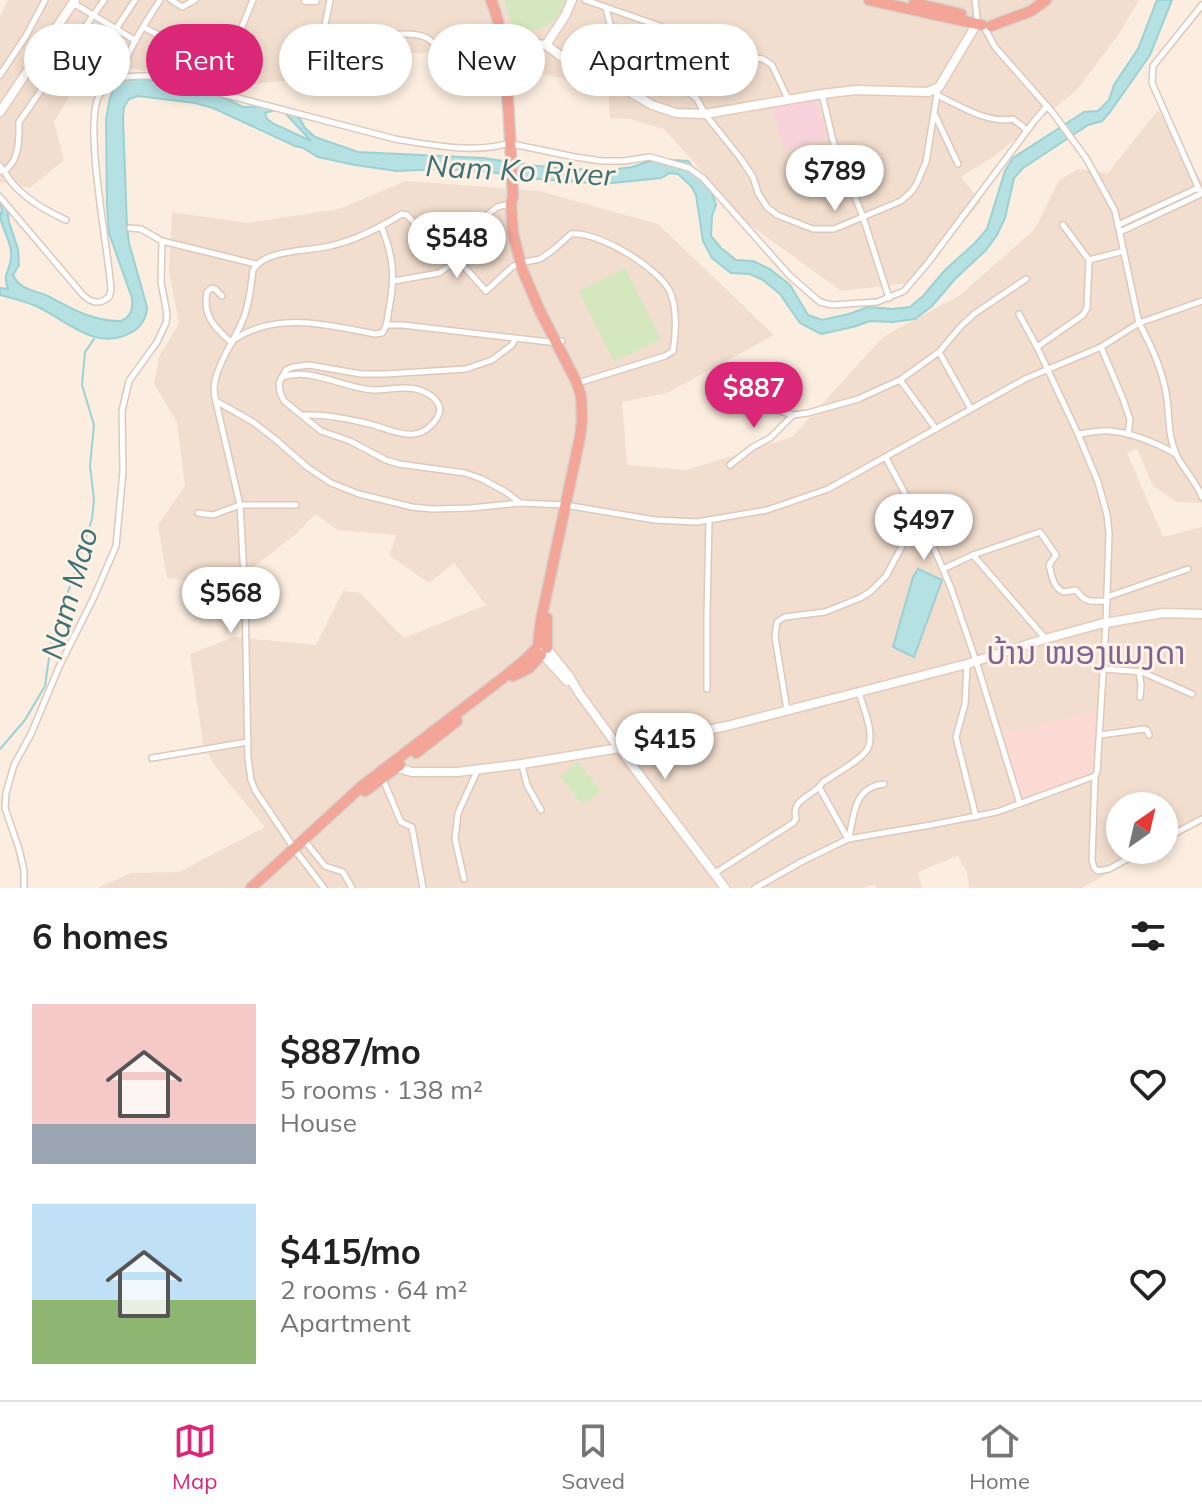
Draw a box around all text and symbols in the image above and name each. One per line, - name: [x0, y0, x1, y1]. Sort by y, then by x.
- chip: Buy: [24, 24, 130, 96]
- chip: Rent: [146, 24, 263, 96]
- chip: Filters: [279, 24, 412, 96]
- chip: New: [428, 24, 545, 96]
- chip: Apartment: [561, 24, 758, 96]
- pin: $789: [788, 145, 882, 213]
- water label: Nam Ko River: [425, 146, 616, 194]
- text: $789: [804, 154, 866, 187]
- pin: $548: [410, 212, 504, 280]
- text: $548: [426, 221, 488, 254]
- pin: $887: [707, 362, 801, 430]
- text: $887: [723, 371, 785, 404]
- pin: $497: [877, 494, 971, 562]
- text: $497: [893, 503, 955, 536]
- water label: Nam Mao: [32, 523, 106, 663]
- pin: $568: [184, 567, 278, 635]
- text: $568: [200, 576, 262, 609]
- district label: ບ້ານ ໜອງແມງດາ: [986, 632, 1186, 672]
- pin: $415: [618, 713, 712, 781]
- text: $415: [634, 722, 696, 755]
- north arrow: [1106, 792, 1178, 864]
- map controls: [1106, 792, 1178, 864]
- icon: filters: [1126, 914, 1170, 958]
- text: 6 homes: [32, 915, 169, 958]
- text: $887/mo: [280, 1030, 421, 1073]
- icon: home: [96, 1036, 192, 1132]
- icon: heart: [1126, 1062, 1170, 1106]
- text: 5 rooms · 138 m²: [280, 1073, 483, 1106]
- text: House: [280, 1106, 357, 1139]
- text: $415/mo: [280, 1230, 421, 1273]
- icon: home: [96, 1236, 192, 1332]
- icon: heart: [1126, 1262, 1170, 1306]
- text: 2 rooms · 64 m²: [280, 1273, 467, 1306]
- text: Apartment: [280, 1306, 411, 1339]
- tab: Map: [172, 1419, 217, 1495]
- tab: Saved: [562, 1419, 625, 1495]
- tab: Home: [969, 1419, 1030, 1495]

